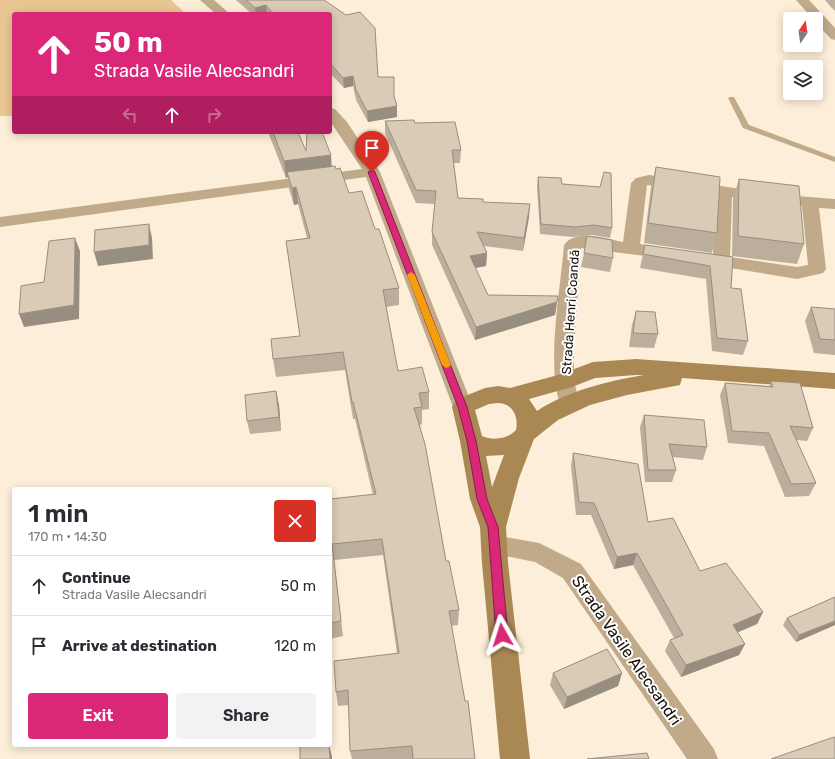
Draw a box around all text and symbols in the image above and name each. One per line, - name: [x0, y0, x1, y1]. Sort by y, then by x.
- north arrow: [783, 12, 823, 52]
- map controls: [783, 12, 823, 100]
- text: 50 m: [94, 26, 163, 59]
- icon: ahead: [28, 28, 80, 80]
- text: Strada Vasile Alecsandri: [94, 60, 294, 82]
- button: layers: [783, 60, 823, 100]
- icon: left: [119, 104, 141, 126]
- icon: ahead: [161, 104, 183, 126]
- icon: right: [203, 104, 225, 126]
- pin: [355, 131, 389, 172]
- icon: arrive: [361, 137, 383, 159]
- street label: Strada Henri Coandă: [559, 249, 582, 375]
- text: 1 min: [28, 500, 88, 528]
- button: close: [274, 500, 316, 542]
- text: 170 m · 14:30: [28, 529, 107, 544]
- text: Continue: [62, 569, 131, 587]
- street label: Strada Vasile Alecsandri: [568, 572, 685, 729]
- icon: ahead: [28, 575, 50, 597]
- text: 50 m: [281, 577, 316, 595]
- text: Strada Vasile Alecsandri: [62, 587, 207, 602]
- position arrow: [481, 614, 523, 656]
- icon: arrive: [28, 635, 50, 657]
- text: Arrive at destination: [62, 637, 217, 655]
- text: 120 m: [274, 637, 316, 655]
- button: Exit: [28, 693, 168, 739]
- button: Share: [176, 693, 316, 739]

